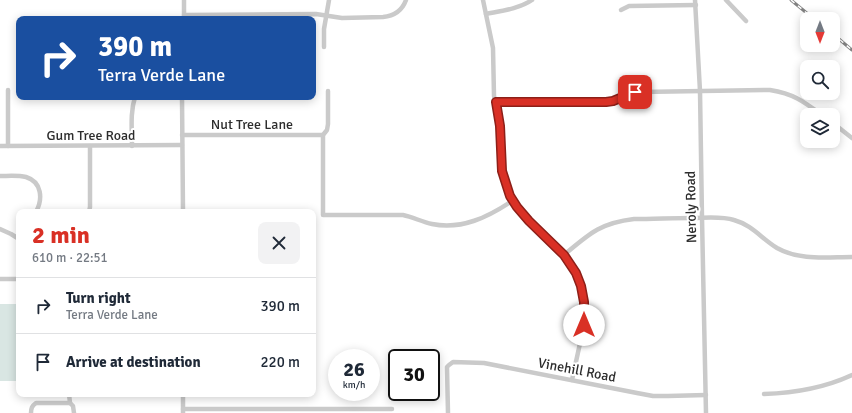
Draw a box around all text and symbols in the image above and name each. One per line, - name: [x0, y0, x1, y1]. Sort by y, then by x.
- north arrow: [800, 12, 840, 52]
- map controls: [800, 12, 840, 148]
- text: 390 m: [98, 30, 172, 64]
- icon: right: [32, 32, 84, 84]
- button: search: [800, 60, 840, 100]
- text: Terra Verde Lane: [98, 64, 225, 86]
- pin: [618, 75, 652, 109]
- icon: arrive: [624, 81, 646, 103]
- button: layers: [800, 108, 840, 148]
- street label: Nut Tree Lane: [211, 116, 293, 133]
- street label: Gum Tree Road: [46, 127, 136, 144]
- street label: Neroly Road: [682, 171, 700, 243]
- text: 2 min: [32, 220, 90, 250]
- button: close: [258, 222, 300, 264]
- text: 610 m · 22:51: [32, 250, 108, 266]
- text: Turn right: [66, 289, 131, 307]
- icon: right: [32, 295, 54, 317]
- text: 390 m: [260, 297, 300, 315]
- position arrow: [563, 304, 605, 346]
- text: Terra Verde Lane: [66, 307, 158, 323]
- speed limit sign: 30: [388, 349, 440, 401]
- icon: arrive: [32, 351, 54, 373]
- text: Arrive at destination: [66, 353, 201, 371]
- text: 220 m: [260, 353, 300, 371]
- street label: Vinehill Road: [537, 354, 617, 386]
- text: 26: [343, 357, 365, 382]
- text: km/h: [343, 379, 365, 391]

